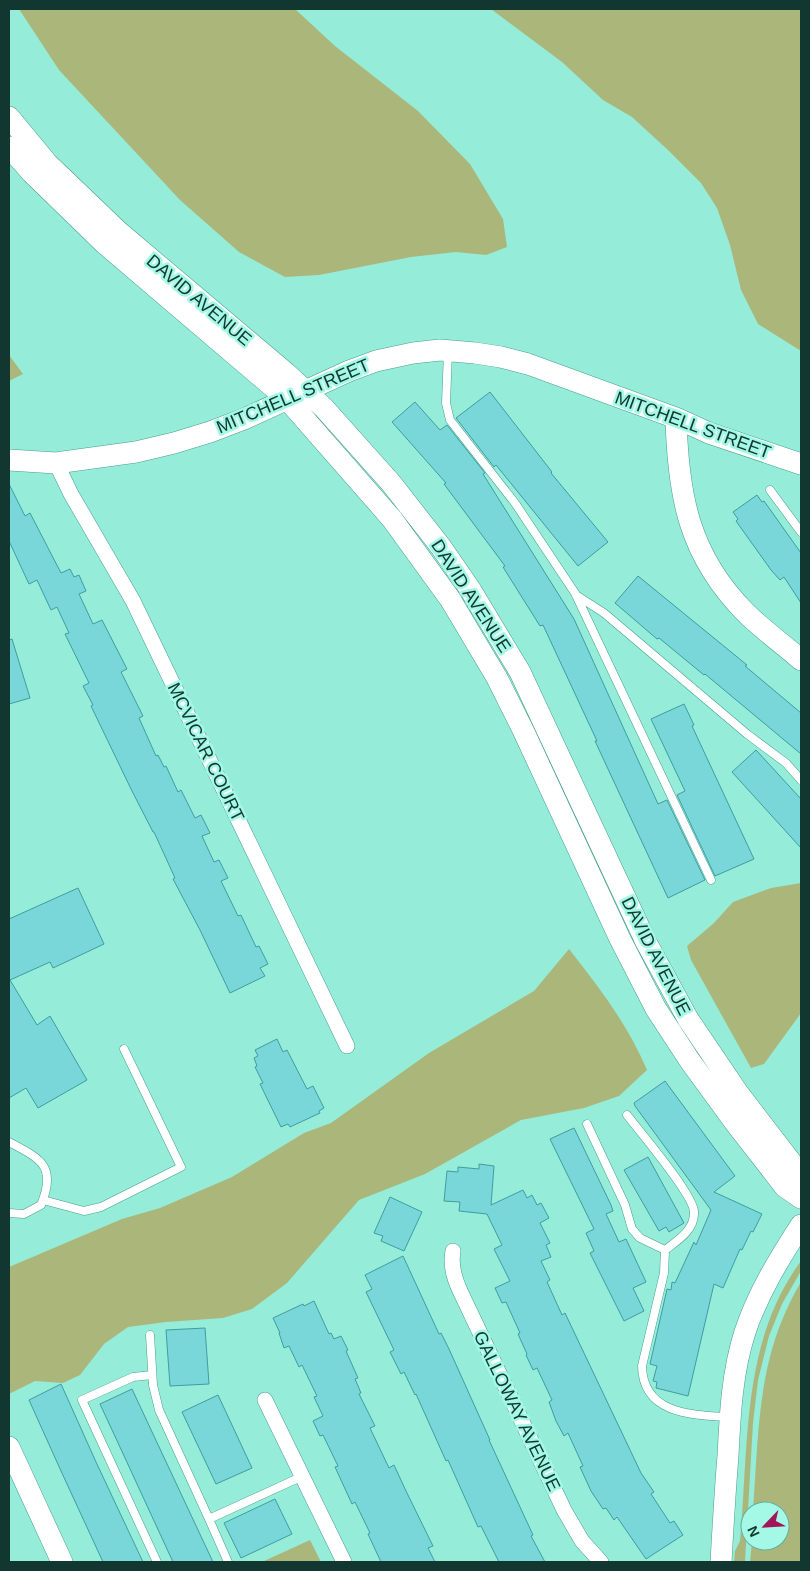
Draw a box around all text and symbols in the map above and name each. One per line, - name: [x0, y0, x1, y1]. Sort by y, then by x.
- street label: DAVID AVENUE: [143, 250, 255, 350]
- street label: MITCHELL STREET: [213, 355, 373, 437]
- street label: MITCHELL STREET: [612, 387, 774, 463]
- street label: DAVID AVENUE: [427, 536, 515, 656]
- street label: MCVICAR COURT: [164, 679, 248, 825]
- street label: DAVID AVENUE: [617, 893, 695, 1019]
- street label: GALLOWAY AVENUE: [470, 1328, 564, 1494]
- north arrow: [740, 1501, 790, 1551]
- text: N: [744, 1524, 763, 1539]

